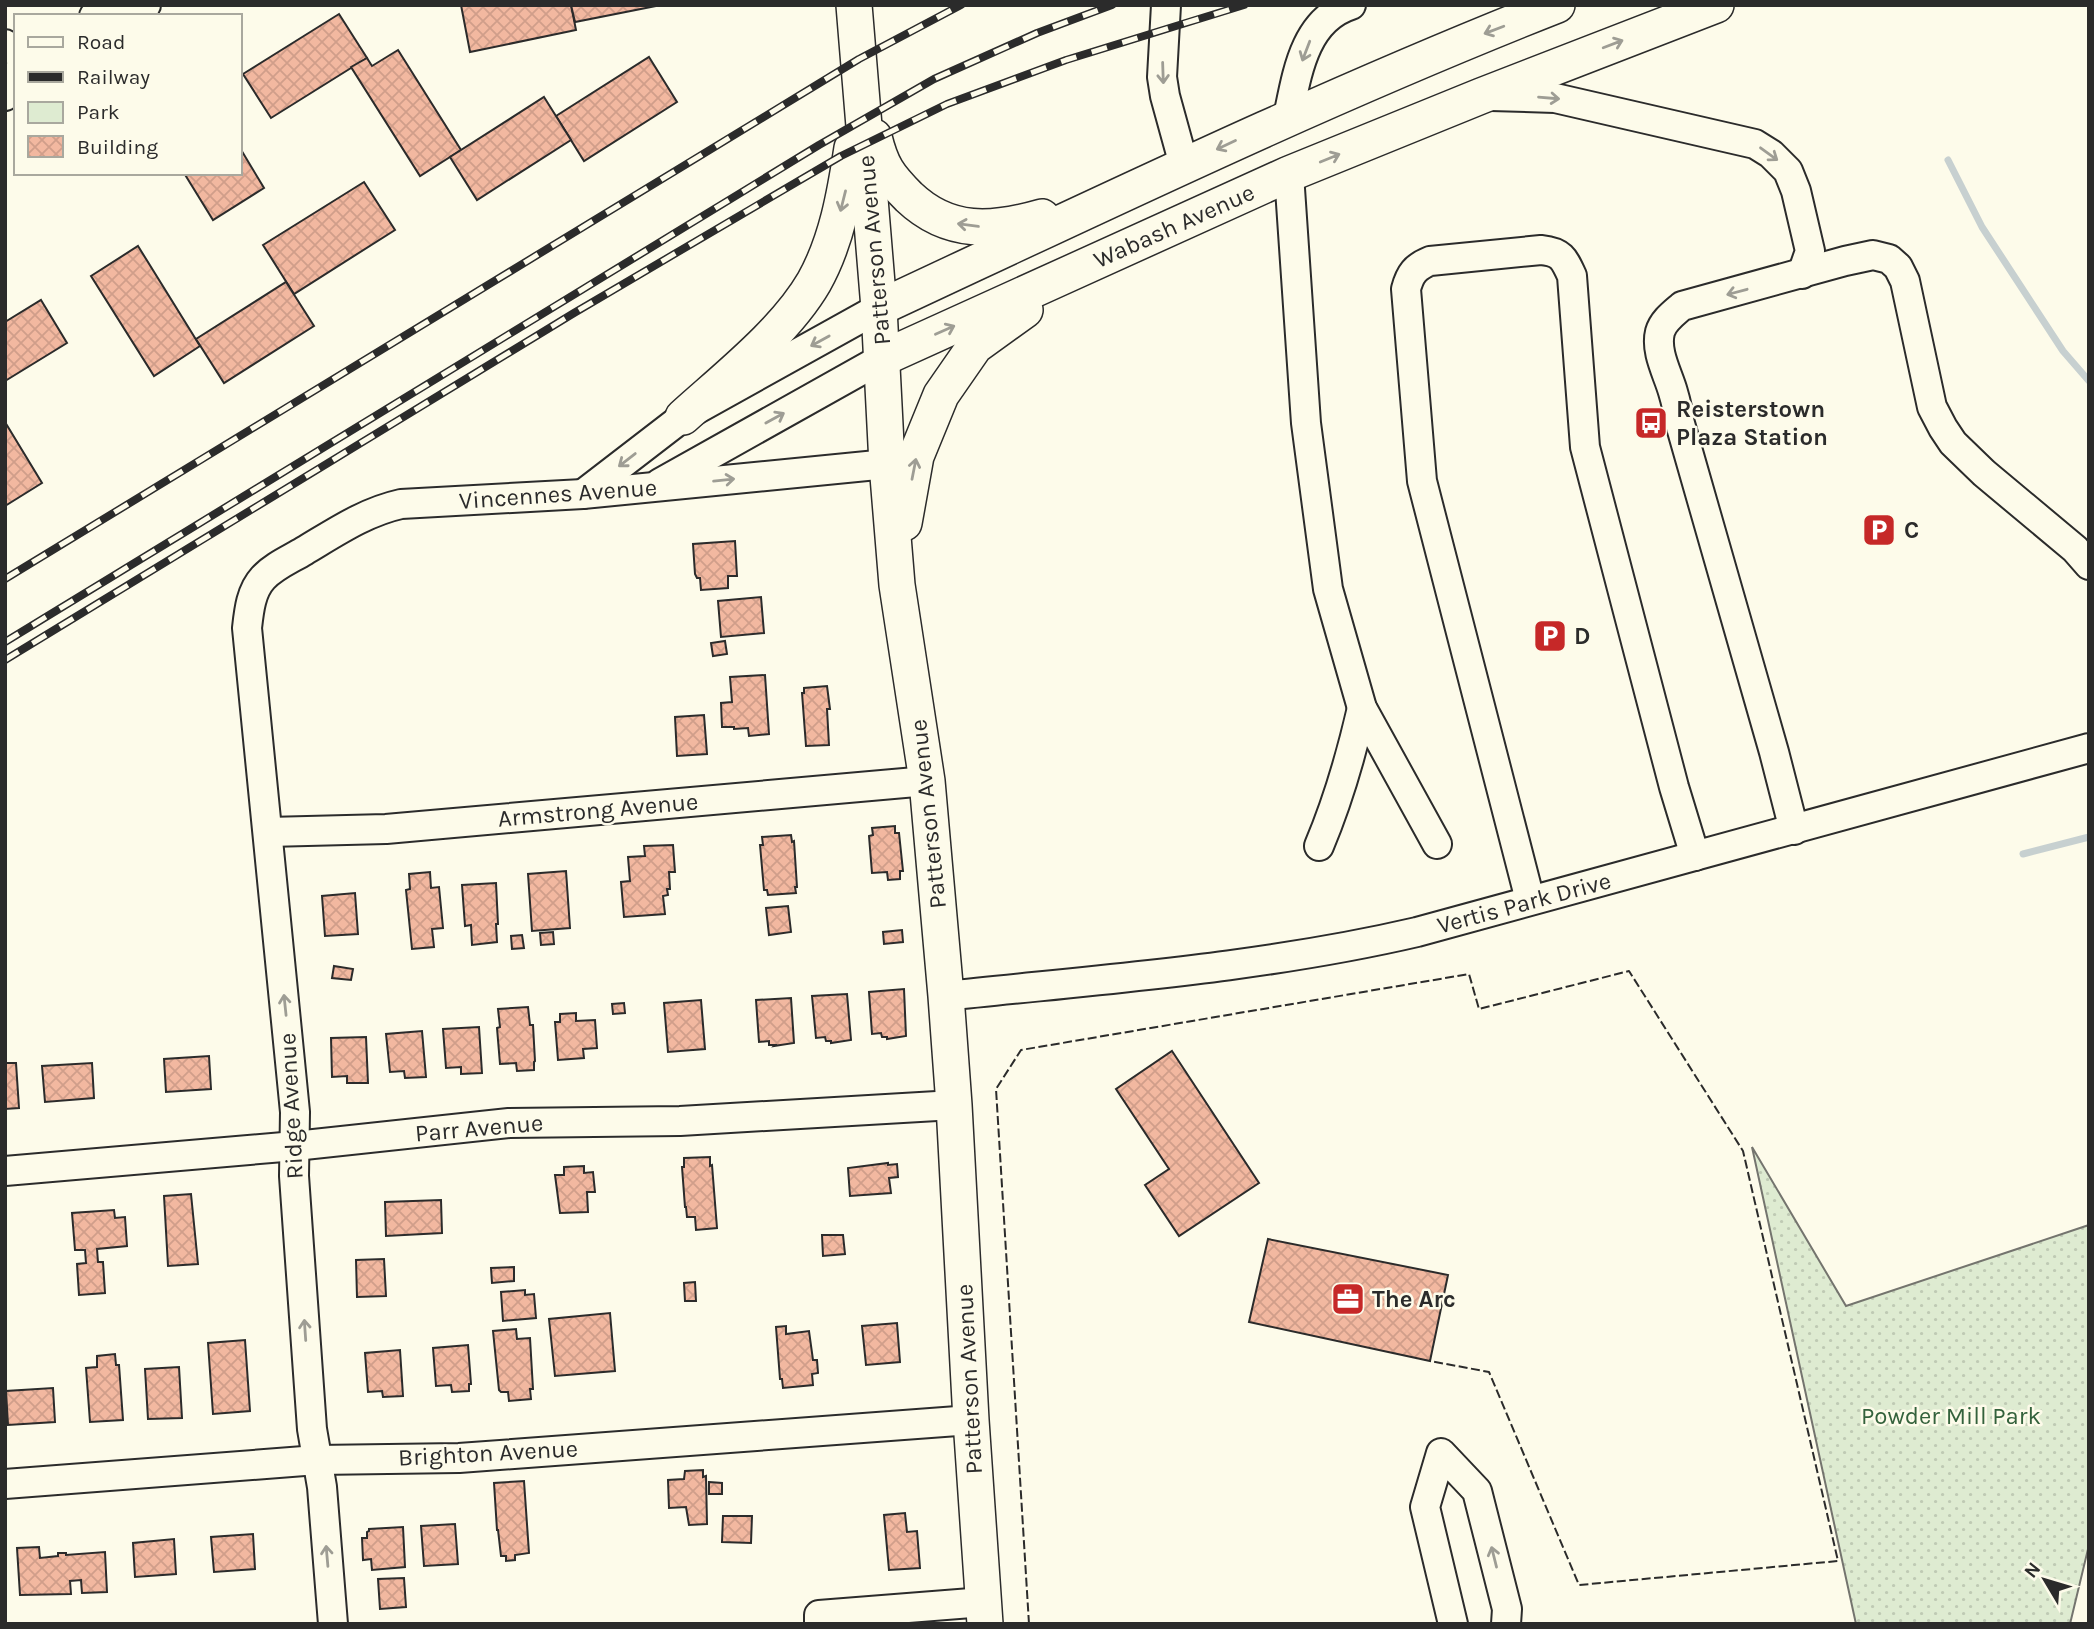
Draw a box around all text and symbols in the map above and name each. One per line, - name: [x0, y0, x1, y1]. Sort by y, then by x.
- legend: [14, 14, 242, 175]
- one-way arrow: [1483, 25, 1505, 38]
- text: Road: [77, 30, 125, 54]
- one-way arrow: [1602, 37, 1624, 50]
- one-way arrow: [1299, 40, 1311, 62]
- one-way arrow: [1157, 62, 1170, 85]
- text: Railway: [77, 65, 150, 89]
- one-way arrow: [1538, 92, 1560, 105]
- text: Park: [77, 100, 120, 124]
- text: Building: [77, 135, 158, 159]
- one-way arrow: [1216, 140, 1237, 153]
- one-way arrow: [1759, 146, 1778, 161]
- one-way arrow: [1318, 150, 1340, 163]
- street label: Patterson Avenue: [852, 154, 896, 346]
- street label: Wabash Avenue: [1089, 178, 1259, 274]
- one-way arrow: [836, 190, 849, 212]
- one-way arrow: [957, 218, 980, 231]
- one-way arrow: [1726, 286, 1748, 299]
- one-way arrow: [934, 323, 955, 336]
- one-way arrow: [810, 334, 830, 348]
- place label: Reisterstown Plaza Station: [1676, 395, 1828, 451]
- bus stop icon: Reisterstown Plaza Station: [1632, 404, 1670, 442]
- one-way arrow: [764, 411, 785, 424]
- one-way arrow: [618, 453, 636, 468]
- one-way arrow: [907, 458, 921, 481]
- street label: Vincennes Avenue: [458, 473, 658, 515]
- one-way arrow: [712, 473, 735, 486]
- parking icon: C: [1860, 511, 1898, 549]
- place label: C: [1904, 516, 1919, 544]
- parking icon: D: [1531, 617, 1569, 655]
- place label: D: [1574, 622, 1590, 650]
- street label: Patterson Avenue: [904, 718, 952, 910]
- street label: Armstrong Avenue: [497, 787, 699, 833]
- street label: Vertis Park Drive: [1434, 866, 1614, 940]
- one-way arrow: [278, 994, 291, 1017]
- street label: Ridge Avenue: [273, 1032, 309, 1180]
- street label: Parr Avenue: [414, 1108, 544, 1148]
- office icon: The Arc: [1329, 1280, 1367, 1318]
- street label: Patterson Avenue: [950, 1283, 988, 1475]
- place label: The Arc: [1372, 1285, 1456, 1313]
- one-way arrow: [298, 1319, 311, 1341]
- park label: Powder Mill Park: [1861, 1402, 2041, 1430]
- street label: Brighton Avenue: [397, 1434, 579, 1472]
- one-way arrow: [321, 1545, 334, 1568]
- north arrow: [2010, 1545, 2080, 1615]
- one-way arrow: [1487, 1546, 1500, 1569]
- text: N: [2020, 1558, 2045, 1582]

